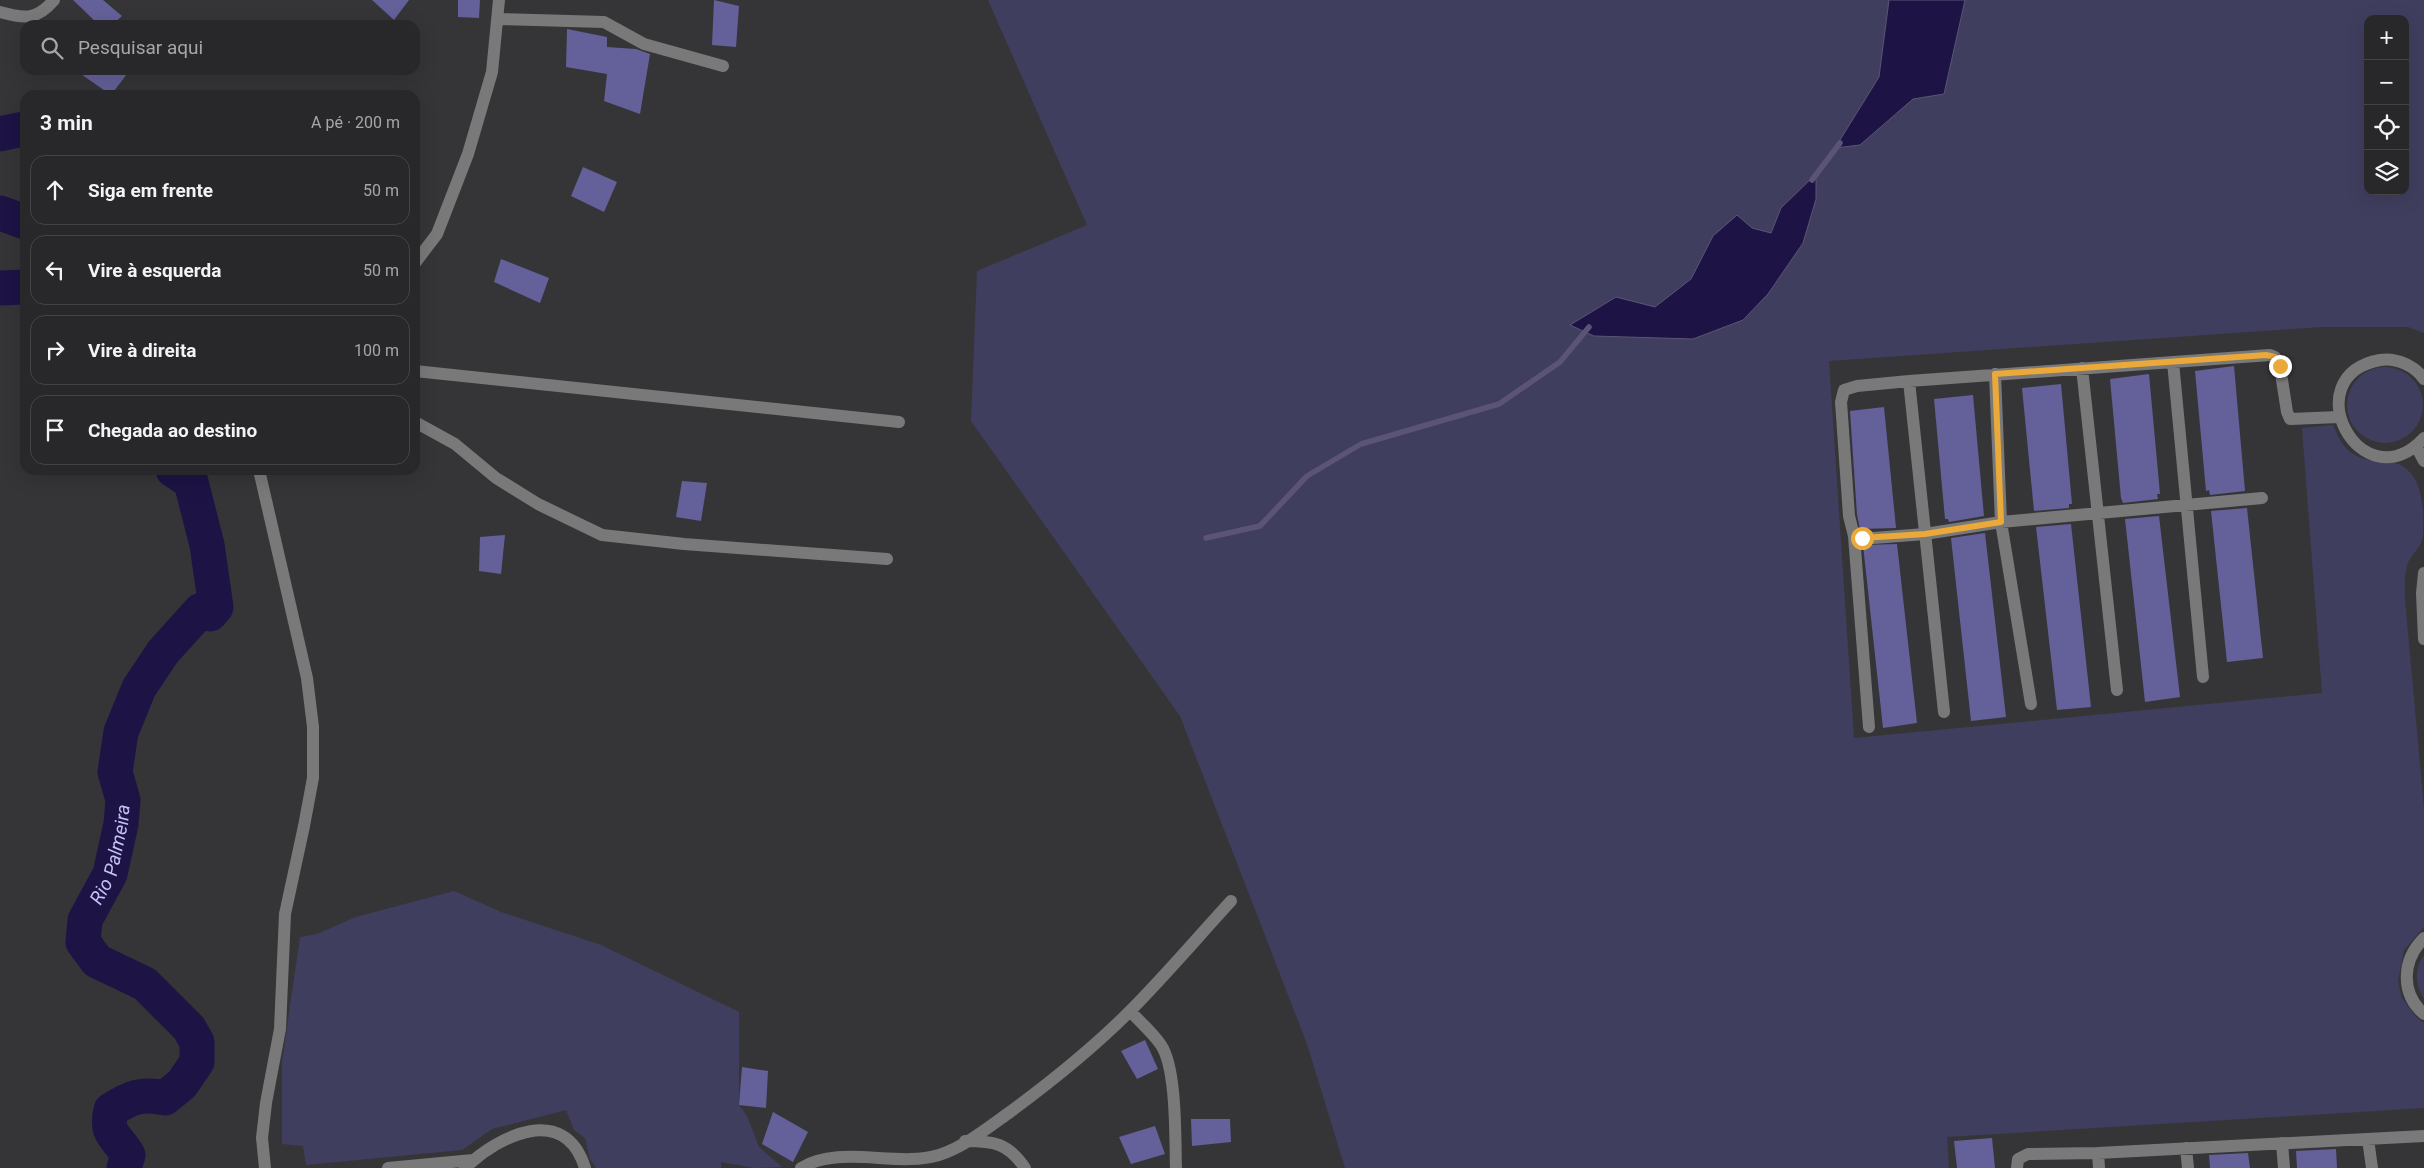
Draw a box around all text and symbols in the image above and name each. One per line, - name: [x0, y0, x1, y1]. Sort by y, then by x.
- map controls: [2364, 15, 2409, 195]
- button: +: [2364, 15, 2409, 60]
- search box: [20, 20, 420, 75]
- icon: search: [38, 34, 66, 62]
- text: Pesquisar aqui: [78, 36, 203, 59]
- button: −: [2364, 60, 2409, 105]
- button: locate: [2364, 105, 2409, 150]
- text: 3 min: [40, 111, 93, 135]
- text: A pé · 200 m: [311, 113, 400, 132]
- button: layers: [2364, 150, 2409, 195]
- icon: ahead: [41, 176, 69, 204]
- text: Siga em frente: [88, 179, 213, 202]
- text: 50 m: [363, 181, 399, 200]
- icon: left: [41, 256, 69, 284]
- text: Vire à esquerda: [88, 259, 221, 282]
- text: 50 m: [363, 261, 399, 280]
- icon: right: [41, 336, 69, 364]
- text: Vire à direita: [88, 339, 197, 362]
- text: 100 m: [354, 341, 399, 360]
- route end: [2269, 355, 2292, 378]
- icon: arrive: [41, 416, 69, 444]
- text: Chegada ao destino: [88, 419, 257, 442]
- route start: [1851, 527, 1874, 550]
- water label: Rio Palmeira: [85, 804, 135, 908]

